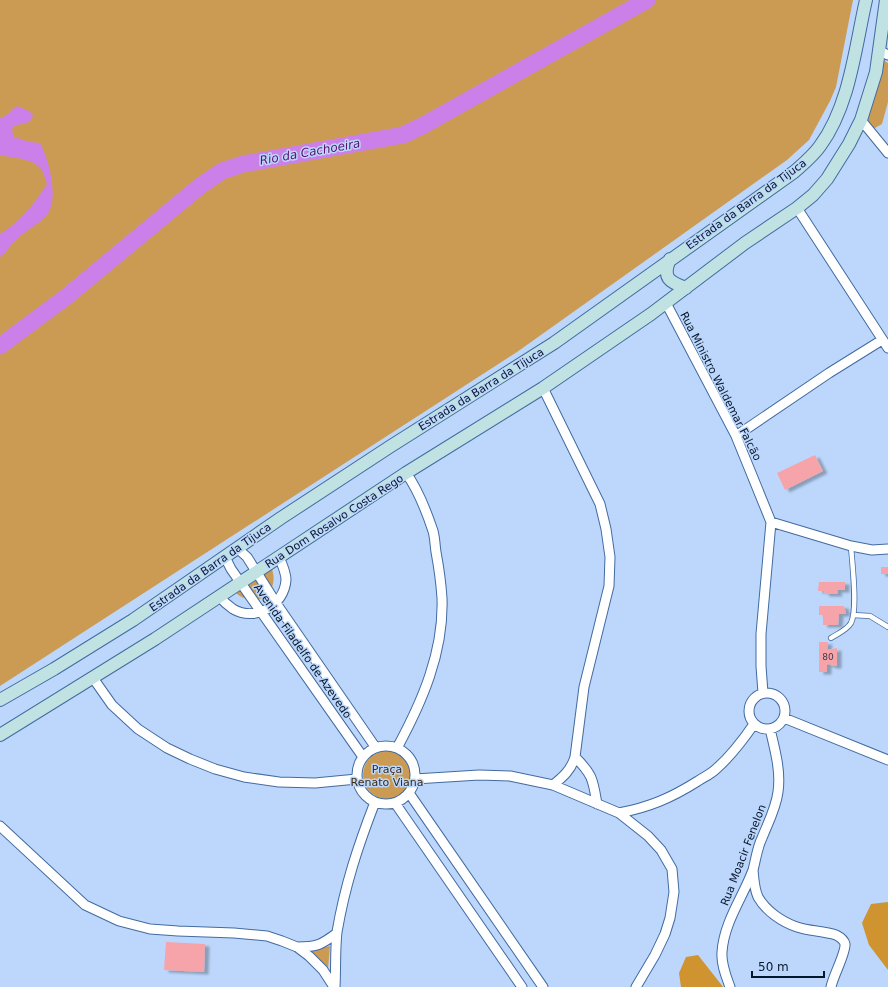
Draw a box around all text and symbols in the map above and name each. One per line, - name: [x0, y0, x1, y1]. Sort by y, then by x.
- water label: Rio da Cachoeira: [259, 136, 361, 168]
- street label: Estrada da Barra da Tijuca: [684, 156, 809, 252]
- street label: Rua Ministro Waldemar Falcão: [677, 310, 764, 463]
- street label: Estrada da Barra da Tijuca: [416, 345, 546, 434]
- street label: Rua Dom Rosalvo Costa Rego: [263, 472, 406, 571]
- street label: Estrada da Barra da Tijuca: [147, 520, 274, 614]
- street label: Avenida Filadelfo de Azevedo: [251, 582, 354, 721]
- house number: 80: [822, 652, 834, 662]
- park label: Praça Renato Viana: [351, 763, 423, 789]
- street label: Rua Moacir Fenelon: [718, 803, 769, 908]
- scale bar: [752, 953, 824, 979]
- text: 50 m: [758, 960, 789, 974]

